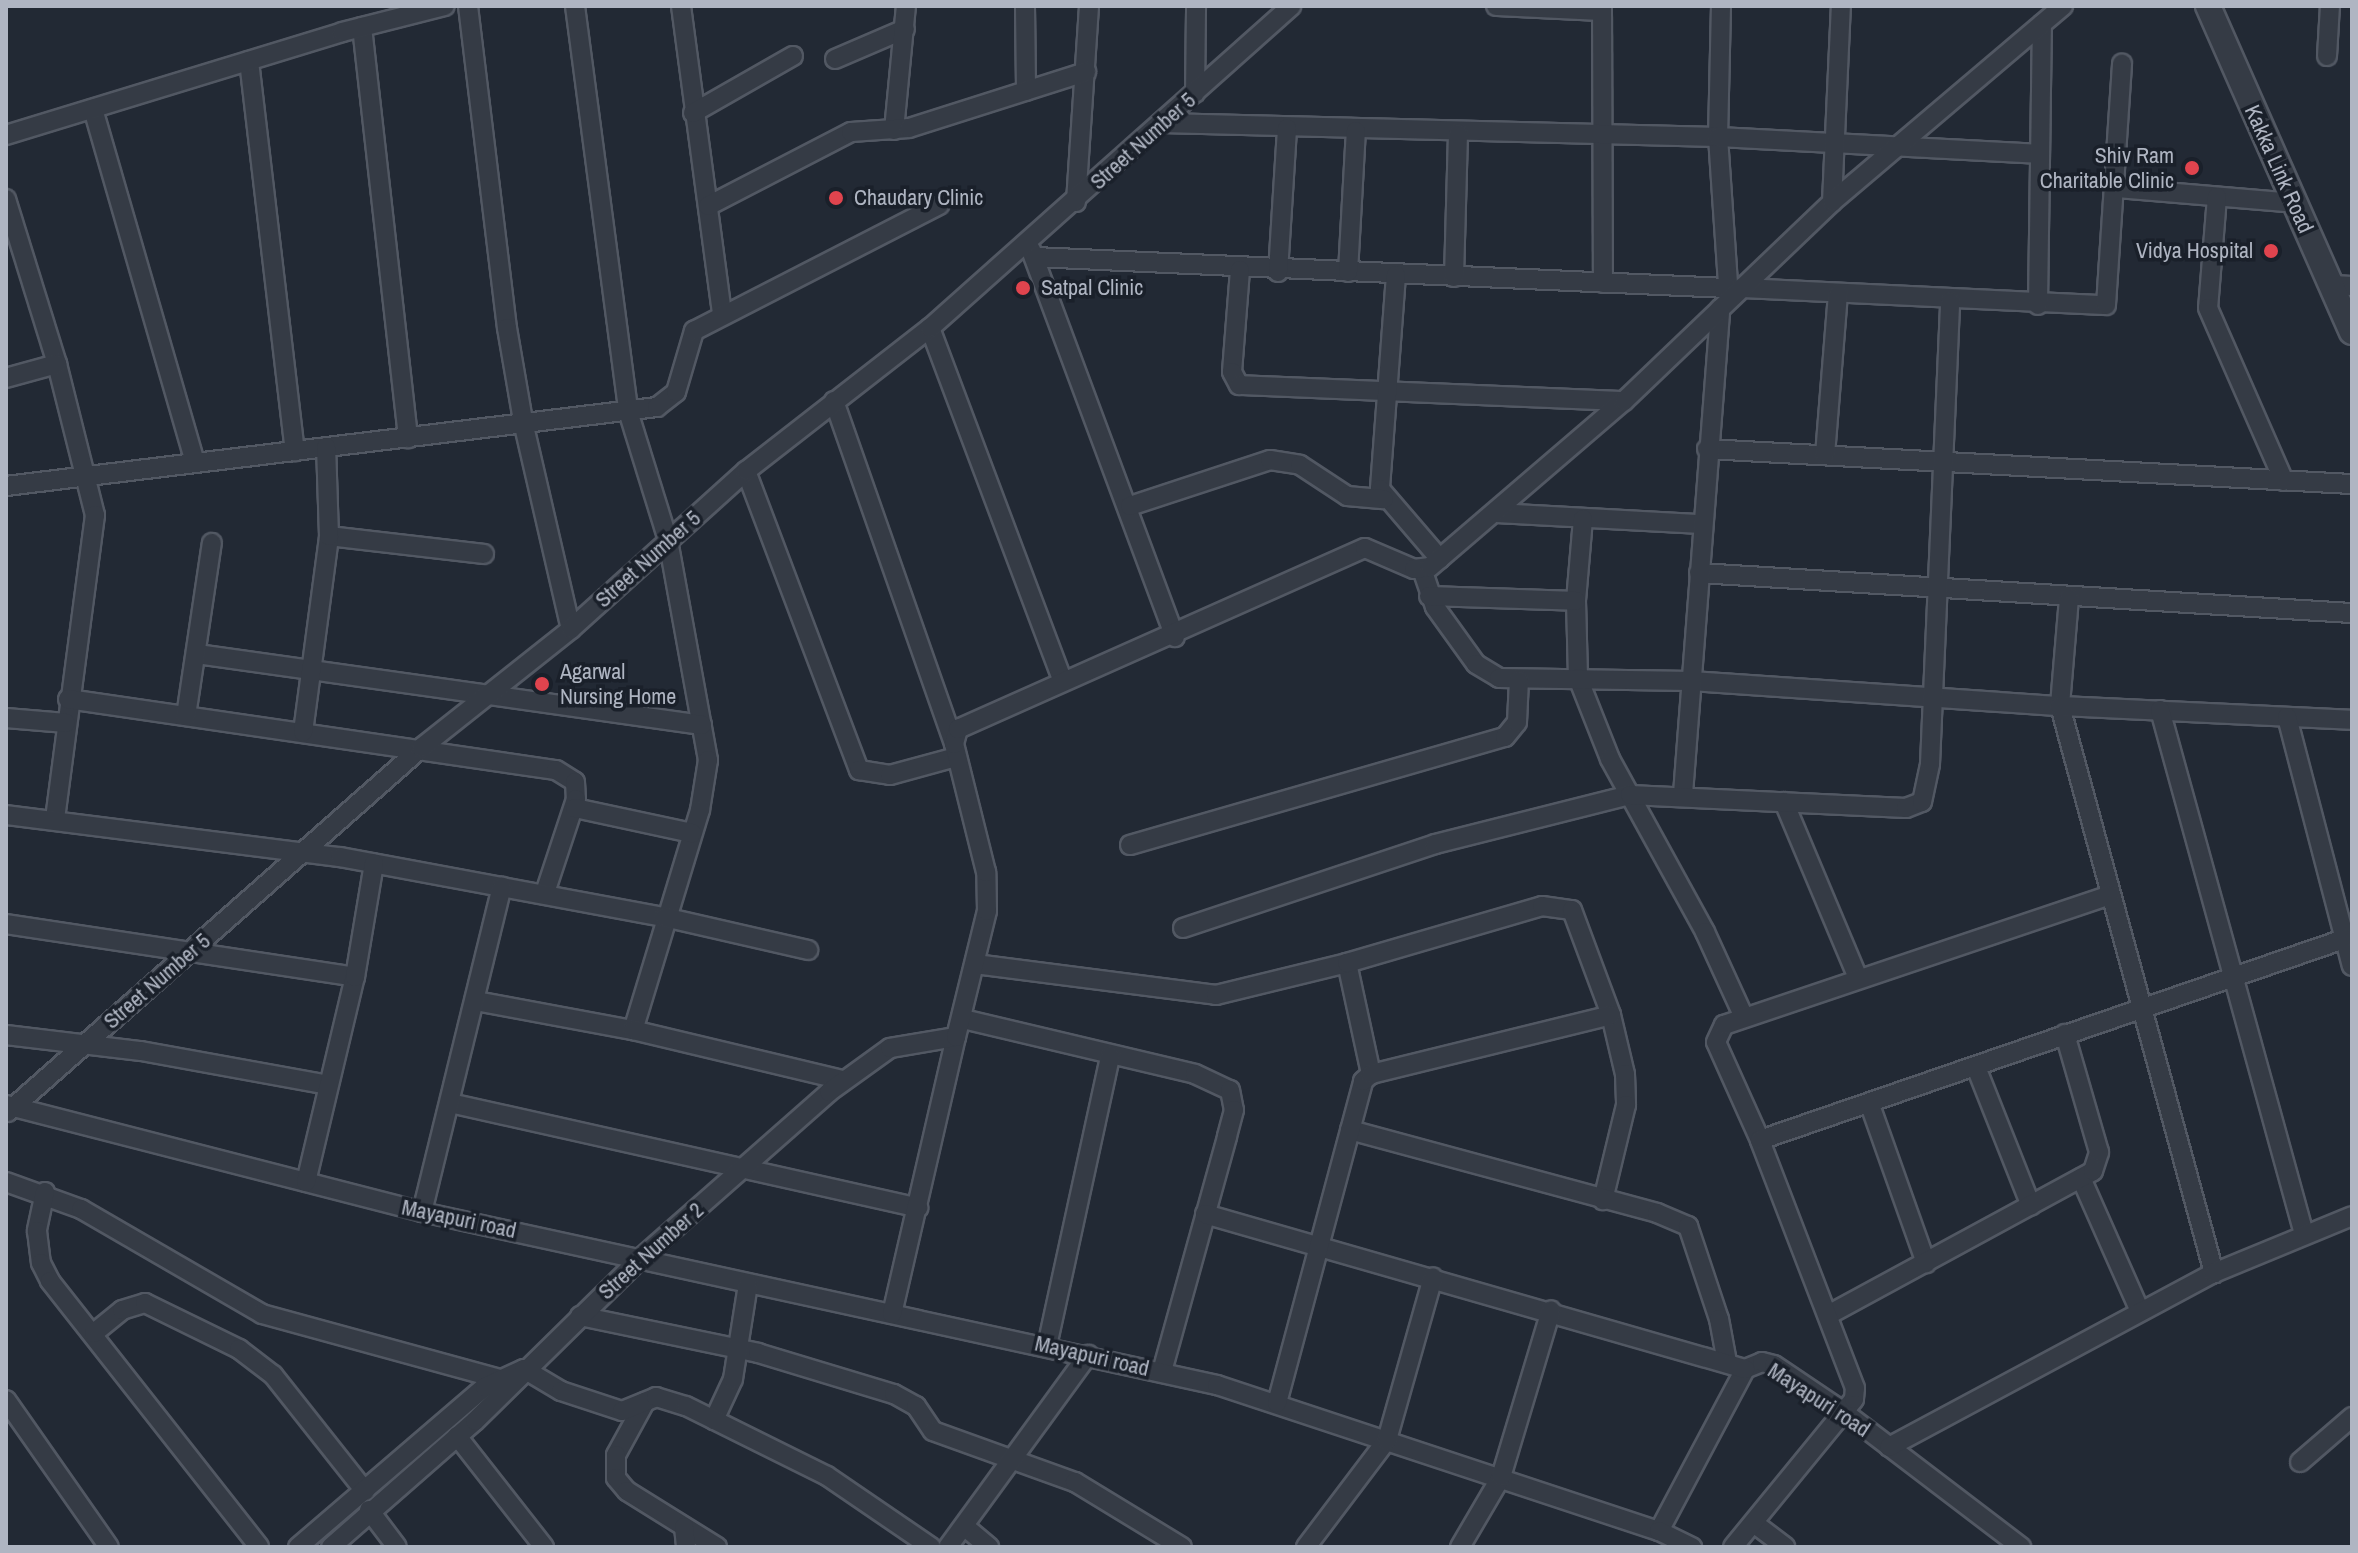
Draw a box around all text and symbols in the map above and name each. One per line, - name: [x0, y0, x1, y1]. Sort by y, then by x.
- street label: Street Number 5: [1085, 87, 1201, 195]
- street label: Kakka Link Road: [2239, 101, 2319, 237]
- place label: Shiv Ram Charitable Clinic: [2040, 142, 2174, 194]
- marker: Shiv Ram Charitable Clinic: [2181, 157, 2203, 179]
- place label: Chaudary Clinic: [854, 185, 983, 211]
- marker: Chaudary Clinic: [825, 187, 847, 209]
- place label: Vidya Hospital: [2136, 238, 2253, 264]
- marker: Vidya Hospital: [2260, 240, 2282, 262]
- place label: Satpal Clinic: [1041, 275, 1143, 301]
- marker: Satpal Clinic: [1012, 277, 1034, 299]
- street label: Street Number 5: [590, 505, 706, 613]
- place label: Agarwal Nursing Home: [560, 658, 676, 710]
- marker: Agarwal Nursing Home: [531, 673, 553, 695]
- street label: Street Number 5: [98, 928, 216, 1034]
- street label: Mayapuri road: [399, 1194, 519, 1244]
- street label: Street Number 2: [593, 1197, 709, 1305]
- street label: Mayapuri road: [1032, 1330, 1152, 1382]
- street label: Mayapuri road: [1763, 1357, 1875, 1443]

